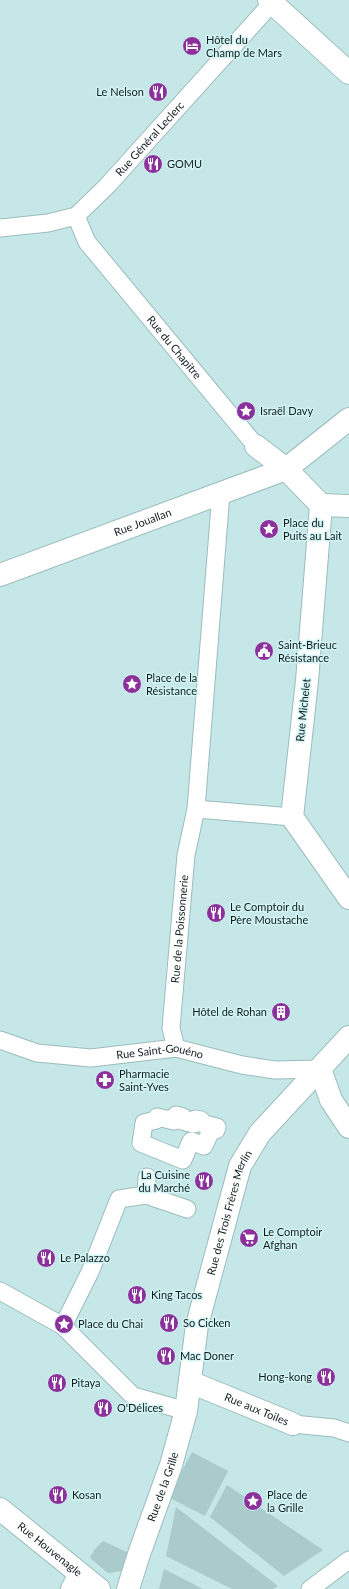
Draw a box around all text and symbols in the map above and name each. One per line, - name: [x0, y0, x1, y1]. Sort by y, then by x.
- place label: Hôtel du Champ de Mars: [206, 33, 282, 59]
- hotel icon: Hôtel du Champ de Mars: [181, 35, 203, 57]
- restaurant icon: Le Nelson: [147, 81, 169, 103]
- place label: Le Nelson: [96, 85, 144, 98]
- street label: Rue Général Leclerc: [112, 98, 186, 178]
- restaurant icon: GOMU: [142, 153, 164, 175]
- place label: GOMU: [167, 157, 202, 170]
- street label: Rue du Chapitre: [145, 313, 205, 381]
- place icon: Israël Davy: [235, 400, 257, 422]
- place label: Israël Davy: [260, 404, 314, 417]
- street label: Rue Jouallan: [112, 505, 173, 538]
- place label: Place du Puits au Lait: [283, 516, 342, 542]
- place icon: Place du Puits au Lait: [258, 518, 280, 540]
- place label: Saint-Brieuc Résistance: [278, 638, 337, 664]
- public building icon: Saint-Brieuc Résistance: [253, 640, 275, 662]
- place label: Place de la Résistance: [146, 671, 197, 697]
- place icon: Place de la Résistance: [121, 673, 143, 695]
- street label: Rue Michelet: [293, 678, 312, 742]
- street label: Rue de la Poissonnerie: [168, 874, 190, 984]
- place label: Le Comptoir du Père Moustache: [230, 900, 309, 926]
- restaurant icon: Le Comptoir du Père Moustache: [205, 902, 227, 924]
- building icon: Hôtel de Rohan: [270, 1001, 292, 1023]
- place label: Hôtel de Rohan: [192, 1005, 267, 1018]
- street label: Rue Saint-Gouéno: [115, 1041, 205, 1061]
- place label: Pharmacie Saint-Yves: [119, 1067, 170, 1093]
- pharmacy icon: Pharmacie Saint-Yves: [94, 1069, 116, 1091]
- street label: Rue des Trois Frères Merlin: [204, 1148, 254, 1276]
- place label: La Cuisine du Marché: [138, 1168, 190, 1194]
- restaurant icon: La Cuisine du Marché: [193, 1170, 215, 1192]
- place label: Le Comptoir Afghan: [263, 1225, 322, 1251]
- supermarket icon: Le Comptoir Afghan: [238, 1227, 260, 1249]
- restaurant icon: Le Palazzo: [35, 1247, 57, 1269]
- place label: Le Palazzo: [60, 1251, 110, 1264]
- restaurant icon: King Tacos: [126, 1284, 148, 1306]
- place label: King Tacos: [151, 1288, 202, 1301]
- restaurant icon: So Cicken: [158, 1312, 180, 1334]
- place icon: Place du Chai: [53, 1313, 75, 1335]
- place label: So Cicken: [183, 1316, 230, 1329]
- place label: Place du Chai: [78, 1317, 143, 1330]
- restaurant icon: Mac Doner: [155, 1345, 177, 1367]
- place label: Mac Doner: [180, 1349, 234, 1362]
- restaurant icon: Hong-kong: [315, 1366, 337, 1388]
- place label: Hong-kong: [258, 1370, 312, 1383]
- restaurant icon: Pitaya: [46, 1372, 68, 1394]
- place label: Pitaya: [71, 1376, 101, 1389]
- street label: Rue aux Toiles: [223, 1390, 291, 1428]
- restaurant icon: O'Délices: [92, 1397, 114, 1419]
- place label: O'Délices: [117, 1401, 163, 1414]
- street label: Rue de la Grille: [144, 1450, 180, 1523]
- restaurant icon: Kosan: [47, 1484, 69, 1506]
- place label: Kosan: [72, 1488, 101, 1501]
- place label: Place de la Grille: [267, 1488, 308, 1514]
- place icon: Place de la Grille: [242, 1490, 264, 1512]
- street label: Rue Houvenagle: [15, 1519, 85, 1579]

